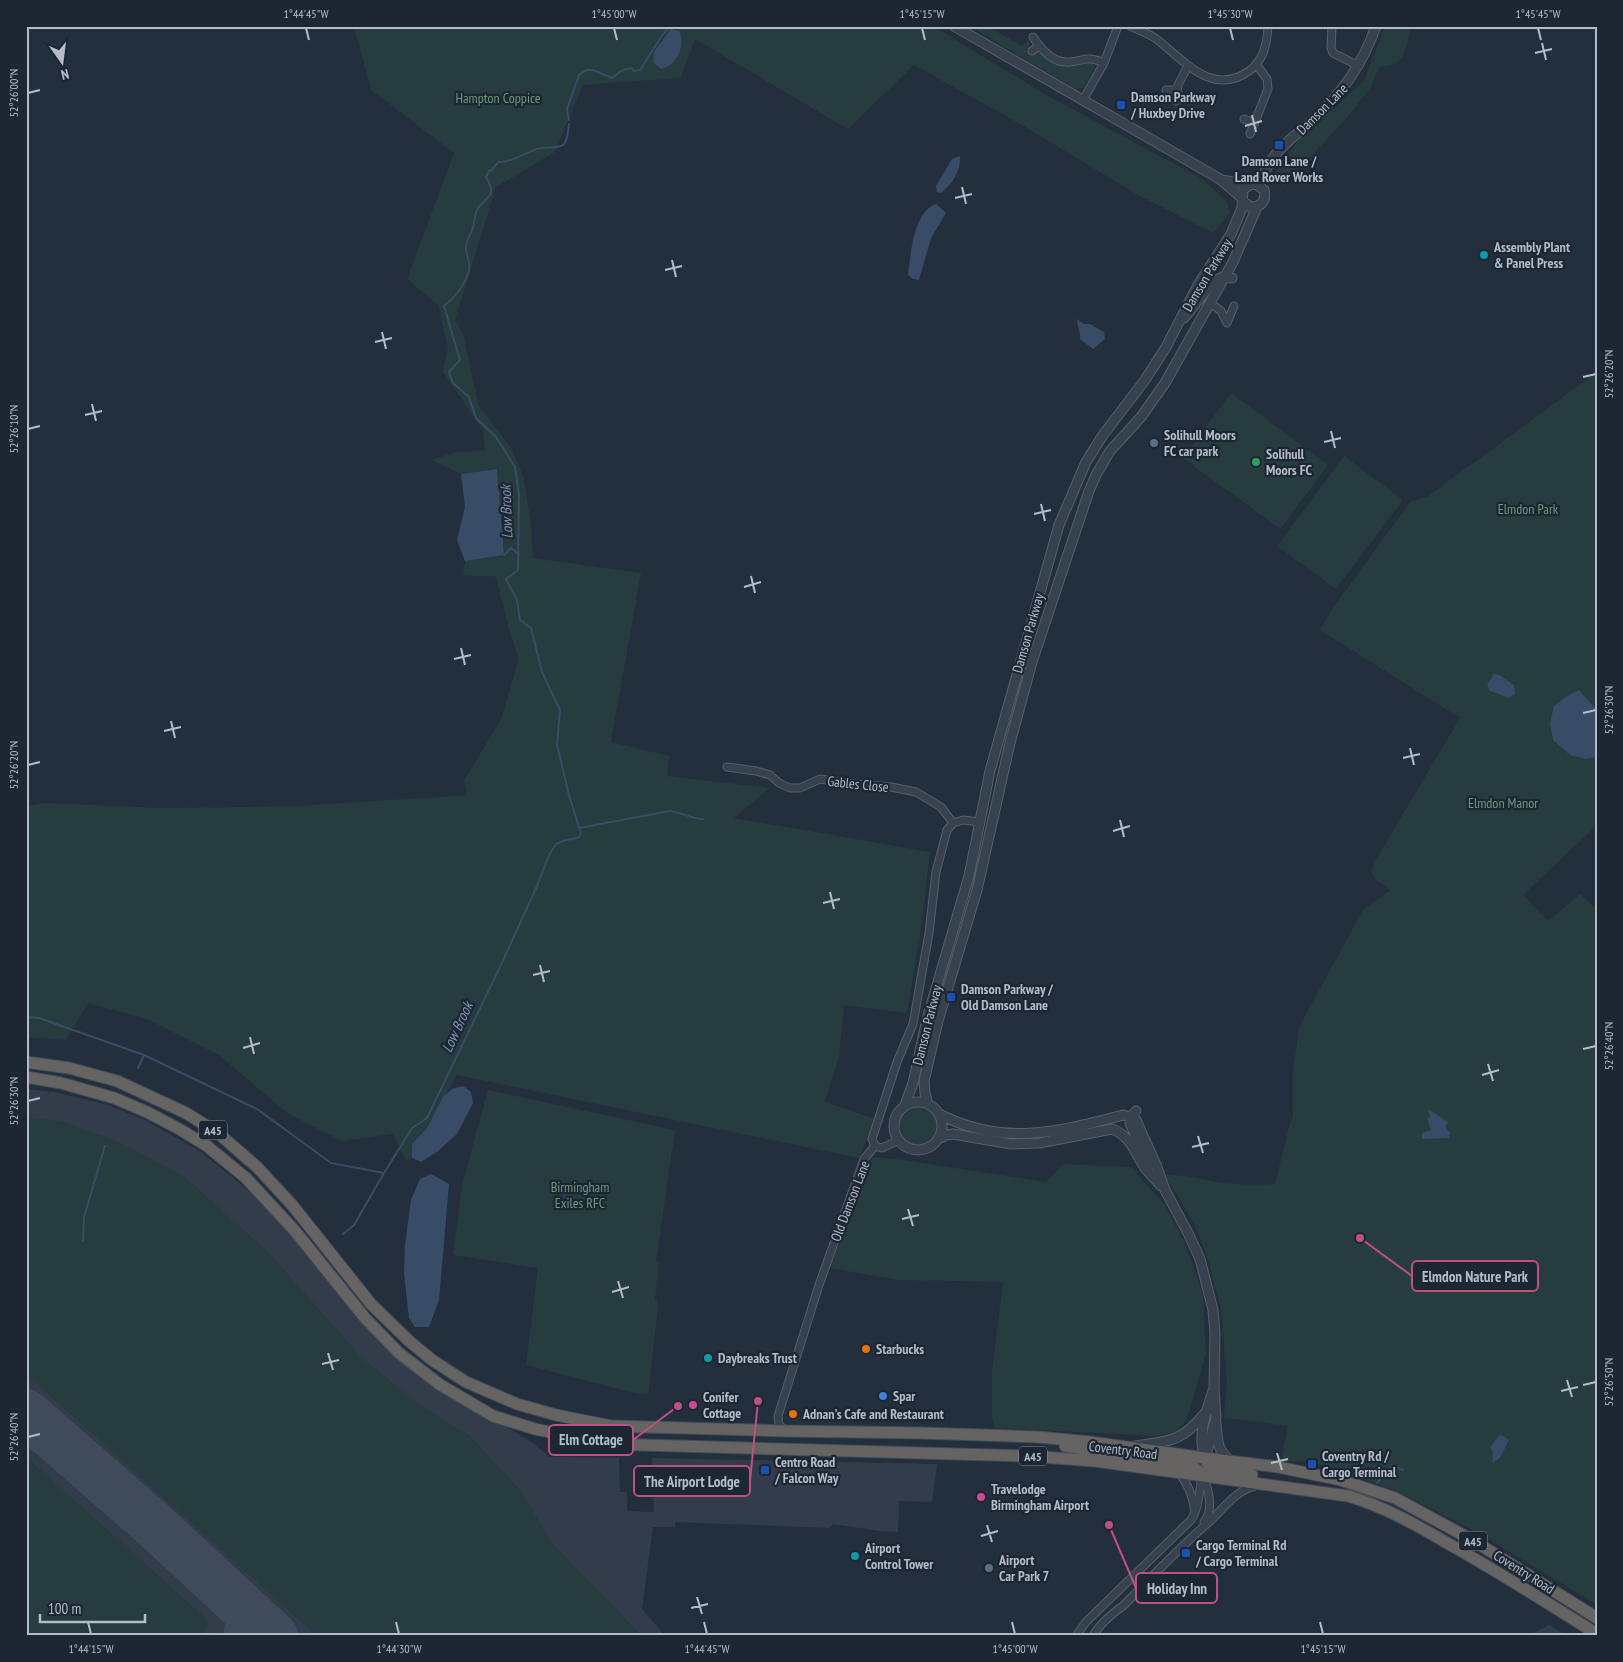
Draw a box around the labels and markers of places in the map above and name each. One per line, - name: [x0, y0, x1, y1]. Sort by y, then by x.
- place label: Damson Parkway / Huxbey Drive: [1130, 88, 1216, 122]
- marker: Damson Parkway / Huxbey Drive: [1115, 99, 1127, 111]
- marker: Damson Lane / Land Rover Works: [1273, 139, 1285, 151]
- place label: Damson Lane / Land Rover Works: [1235, 152, 1323, 186]
- place label: Assembly Plant & Panel Press: [1493, 238, 1570, 272]
- marker: Assembly Plant & Panel Press: [1478, 249, 1490, 261]
- place label: Solihull Moors FC car park: [1164, 426, 1236, 460]
- marker: Solihull Moors FC car park: [1148, 437, 1160, 449]
- place label: Solihull Moors FC: [1266, 445, 1312, 479]
- marker: Solihull Moors FC: [1250, 456, 1262, 468]
- place label: Damson Parkway / Old Damson Lane: [961, 980, 1054, 1014]
- marker: Damson Parkway / Old Damson Lane: [945, 991, 957, 1003]
- callout: Elmdon Nature Park: [1412, 1261, 1538, 1291]
- place label: Starbucks: [876, 1340, 924, 1358]
- marker: Starbucks: [860, 1343, 872, 1355]
- place label: Daybreaks Trust: [718, 1349, 797, 1367]
- marker: Daybreaks Trust: [702, 1352, 714, 1364]
- place label: Spar: [893, 1387, 916, 1405]
- place label: Conifer Cottage: [703, 1388, 741, 1422]
- marker: Spar: [877, 1390, 889, 1402]
- marker: Conifer Cottage: [687, 1399, 699, 1411]
- place label: Adnan's Cafe and Restaurant: [802, 1405, 944, 1423]
- marker: Adnan's Cafe and Restaurant: [787, 1408, 799, 1420]
- callout: Elm Cottage: [549, 1425, 633, 1455]
- place label: Coventry Rd / Cargo Terminal: [1322, 1447, 1397, 1481]
- place label: Centro Road / Falcon Way: [774, 1453, 839, 1487]
- marker: Coventry Rd / Cargo Terminal: [1306, 1458, 1318, 1470]
- marker: Centro Road / Falcon Way: [759, 1464, 771, 1476]
- callout: The Airport Lodge: [634, 1466, 750, 1496]
- place label: Travelodge Birmingham Airport: [991, 1480, 1089, 1514]
- marker: Travelodge Birmingham Airport: [975, 1491, 987, 1503]
- place label: Cargo Terminal Rd / Cargo Terminal: [1195, 1536, 1286, 1570]
- place label: Airport Control Tower: [864, 1539, 934, 1573]
- marker: Cargo Terminal Rd / Cargo Terminal: [1180, 1547, 1192, 1559]
- marker: Airport Control Tower: [849, 1550, 861, 1562]
- place label: Airport Car Park 7: [998, 1551, 1050, 1585]
- marker: Airport Car Park 7: [983, 1562, 995, 1574]
- callout: Holiday Inn: [1136, 1573, 1217, 1603]

